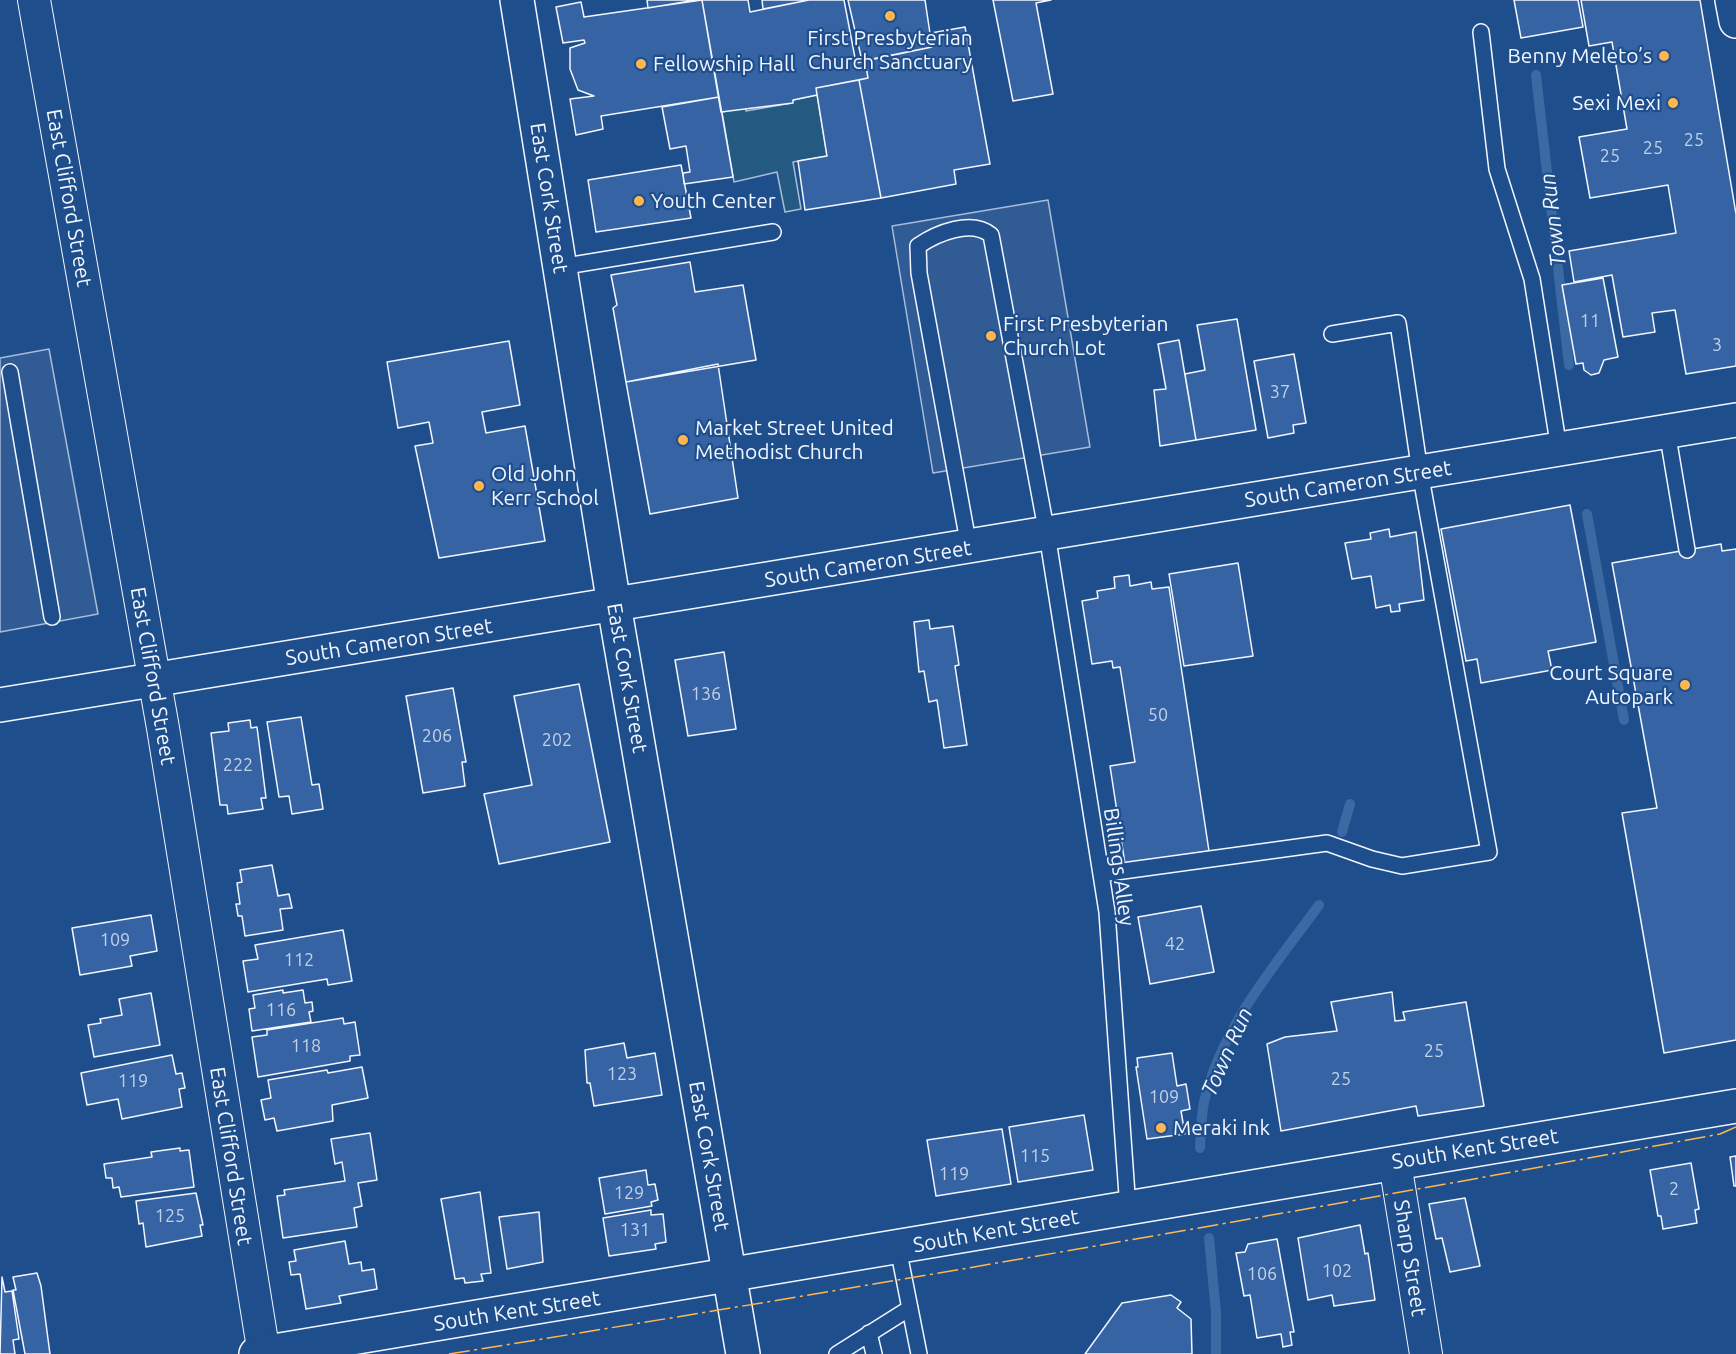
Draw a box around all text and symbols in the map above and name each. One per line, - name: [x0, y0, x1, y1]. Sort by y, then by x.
- marker: First Presbyterian Church Sanctuary: [883, 9, 897, 23]
- place label: First Presbyterian Church Sanctuary: [807, 25, 973, 75]
- place label: Benny Meleto’s: [1507, 43, 1652, 69]
- marker: Benny Meleto’s: [1657, 49, 1671, 63]
- place label: Fellowship Hall: [653, 51, 795, 77]
- marker: Fellowship Hall: [634, 57, 648, 71]
- place label: Sexi Mexi: [1572, 90, 1661, 116]
- marker: Sexi Mexi: [1666, 96, 1680, 110]
- street label: East Clifford Street: [41, 107, 97, 289]
- street label: East Cork Street: [525, 121, 573, 275]
- house number: 25: [1684, 129, 1704, 151]
- house number: 25: [1643, 137, 1663, 159]
- house number: 25: [1600, 145, 1620, 167]
- water label: Town Run: [1534, 172, 1572, 268]
- place label: Youth Center: [651, 188, 776, 214]
- marker: Youth Center: [632, 194, 646, 208]
- house number: 11: [1580, 310, 1600, 332]
- place label: First Presbyterian Church Lot: [1003, 311, 1169, 361]
- marker: First Presbyterian Church Lot: [984, 329, 998, 343]
- house number: 3: [1712, 334, 1722, 356]
- house number: 37: [1270, 381, 1290, 403]
- place label: Market Street United Methodist Church: [695, 415, 894, 465]
- marker: Market Street United Methodist Church: [676, 433, 690, 447]
- street label: South Cameron Street: [1243, 455, 1453, 513]
- place label: Old John Kerr School: [491, 461, 599, 511]
- marker: Old John Kerr School: [472, 479, 486, 493]
- street label: South Cameron Street: [763, 535, 973, 593]
- street label: East Clifford Street: [125, 585, 181, 767]
- street label: East Cork Street: [601, 601, 653, 755]
- street label: South Cameron Street: [284, 613, 494, 671]
- place label: Court Square Autopark: [1549, 660, 1673, 710]
- marker: Court Square Autopark: [1678, 678, 1692, 692]
- house number: 136: [691, 683, 721, 705]
- house number: 50: [1148, 704, 1168, 726]
- house number: 206: [422, 725, 452, 747]
- house number: 202: [542, 729, 572, 751]
- house number: 222: [223, 754, 253, 776]
- street label: Billings Alley: [1098, 806, 1140, 928]
- house number: 109: [100, 929, 130, 951]
- house number: 42: [1165, 933, 1185, 955]
- house number: 112: [284, 949, 314, 971]
- house number: 116: [266, 999, 296, 1021]
- water label: Town Run: [1196, 1003, 1258, 1101]
- house number: 118: [291, 1035, 321, 1057]
- house number: 25: [1424, 1040, 1444, 1062]
- house number: 123: [607, 1063, 637, 1085]
- street label: East Clifford Street: [204, 1065, 258, 1247]
- house number: 25: [1331, 1068, 1351, 1090]
- house number: 119: [118, 1070, 148, 1092]
- street label: East Cork Street: [683, 1079, 735, 1233]
- house number: 109: [1149, 1086, 1179, 1108]
- place label: Meraki Ink: [1173, 1115, 1270, 1141]
- marker: Meraki Ink: [1154, 1121, 1168, 1135]
- street label: South Kent Street: [1390, 1123, 1560, 1175]
- house number: 115: [1020, 1145, 1050, 1167]
- house number: 119: [939, 1163, 969, 1185]
- house number: 2: [1669, 1178, 1679, 1200]
- house number: 129: [614, 1182, 644, 1204]
- street label: Sharp Street: [1388, 1198, 1432, 1318]
- street label: South Kent Street: [911, 1204, 1081, 1258]
- house number: 125: [155, 1205, 185, 1227]
- house number: 131: [620, 1219, 650, 1241]
- house number: 102: [1322, 1260, 1352, 1282]
- house number: 106: [1247, 1263, 1277, 1285]
- street label: South Kent Street: [432, 1285, 602, 1337]

